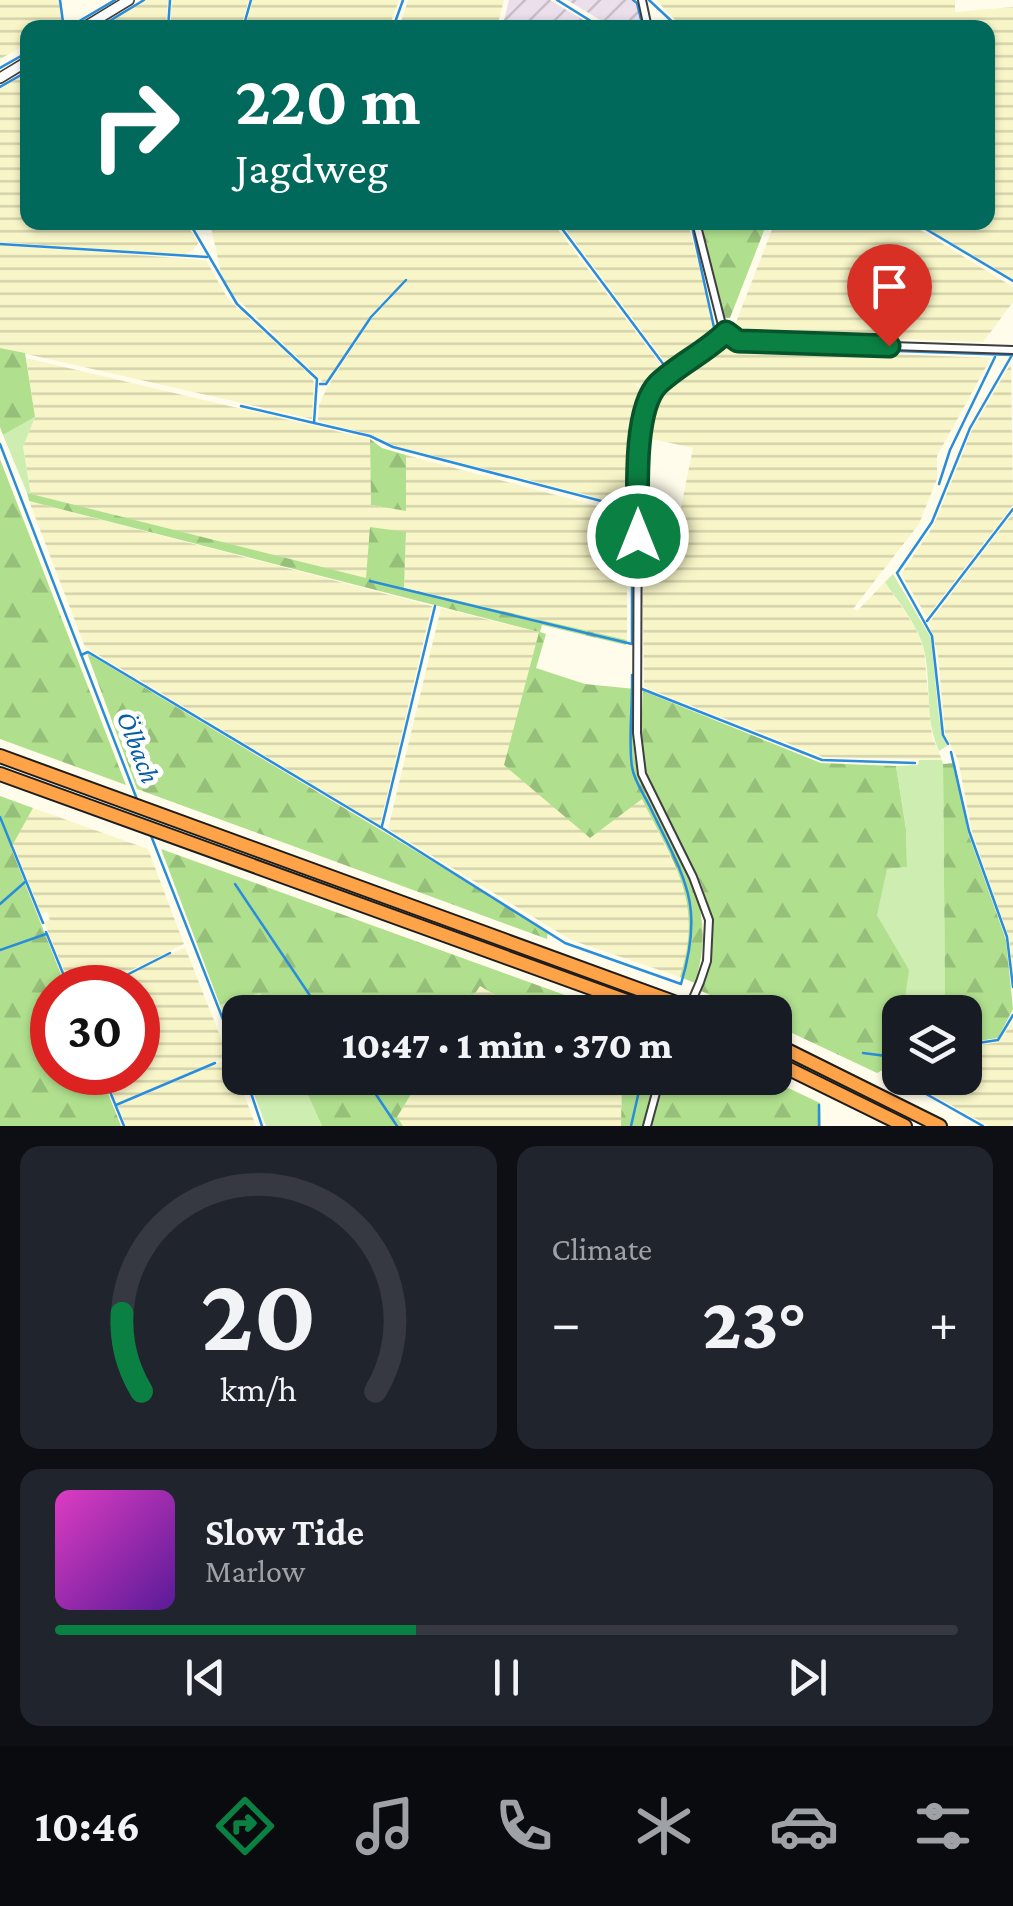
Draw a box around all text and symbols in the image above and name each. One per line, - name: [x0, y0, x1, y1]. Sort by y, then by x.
- icon: right: [70, 60, 200, 190]
- text: 220 m: [235, 61, 421, 139]
- text: Jagdweg: [235, 143, 389, 193]
- pin: [847, 244, 932, 347]
- icon: arrive: [862, 259, 917, 314]
- position arrow: [586, 484, 690, 588]
- water label: Ölbach: [111, 707, 166, 787]
- speed limit sign: 30: [30, 965, 160, 1095]
- map controls: [882, 995, 982, 1095]
- button: layers: [882, 995, 982, 1095]
- text: 10:47 · 1 min · 370 m: [342, 1024, 672, 1066]
- text: Climate: [552, 1231, 652, 1267]
- text: 20: [200, 1256, 316, 1371]
- text: 23°: [702, 1281, 807, 1364]
- text: −: [552, 1292, 581, 1353]
- text: +: [929, 1292, 958, 1353]
- text: km/h: [220, 1369, 297, 1409]
- text: Slow Tide: [205, 1511, 364, 1553]
- text: Marlow: [205, 1553, 305, 1589]
- icon: previous: [178, 1650, 233, 1705]
- icon: pause: [479, 1650, 534, 1705]
- icon: next: [780, 1650, 835, 1705]
- icon: directions: [210, 1791, 280, 1861]
- icon: music: [350, 1791, 420, 1861]
- icon: phone: [489, 1791, 559, 1861]
- icon: climate: [629, 1791, 699, 1861]
- icon: car: [769, 1791, 839, 1861]
- icon: filters: [908, 1791, 978, 1861]
- text: 10:46: [35, 1801, 140, 1851]

